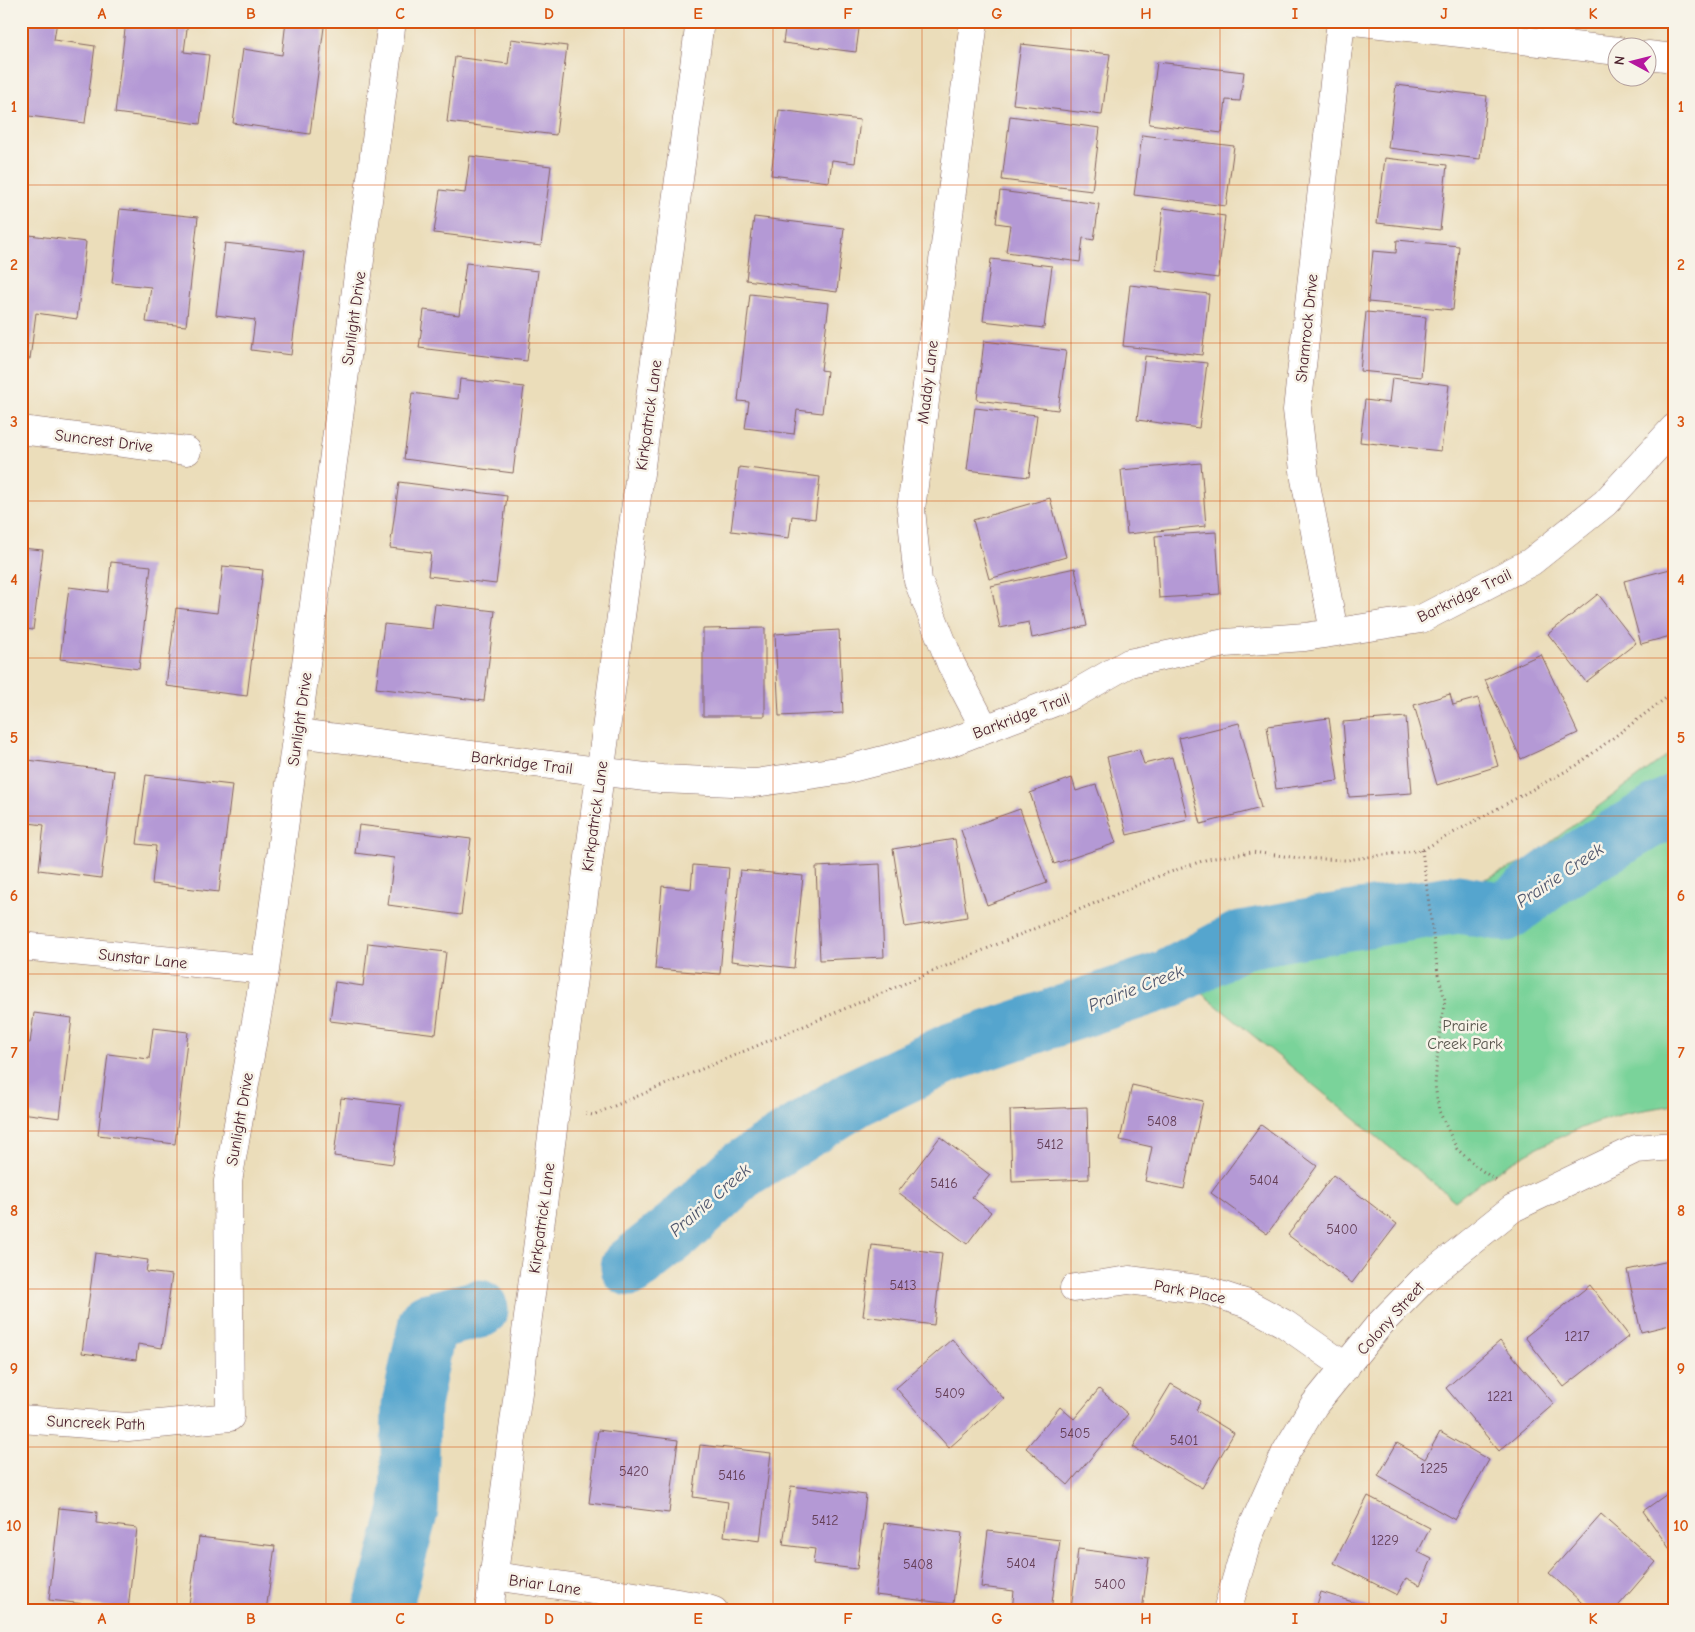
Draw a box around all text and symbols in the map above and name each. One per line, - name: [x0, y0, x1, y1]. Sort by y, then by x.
- text: A: [98, 5, 107, 23]
- text: B: [246, 5, 256, 23]
- text: C: [395, 5, 405, 23]
- text: D: [544, 5, 554, 23]
- text: E: [693, 5, 703, 23]
- text: F: [843, 5, 853, 23]
- text: G: [991, 5, 1003, 23]
- text: H: [1140, 5, 1152, 23]
- text: I: [1292, 5, 1298, 23]
- text: J: [1440, 5, 1448, 23]
- text: K: [1588, 5, 1598, 23]
- north arrow: [1608, 38, 1658, 88]
- text: N: [1611, 55, 1629, 66]
- text: 1: [11, 98, 17, 116]
- text: 1: [1678, 98, 1684, 116]
- text: 2: [10, 256, 18, 274]
- text: 2: [1677, 256, 1685, 274]
- street label: Sunlight Drive: [339, 270, 369, 366]
- street label: Shamrock Drive: [1292, 273, 1322, 383]
- street label: Maddy Lane: [914, 339, 942, 425]
- street label: Kirkpatrick Lane: [632, 359, 666, 472]
- text: 3: [10, 413, 18, 431]
- text: 3: [1677, 413, 1685, 431]
- street label: Suncrest Drive: [54, 426, 154, 456]
- street label: Barkridge Trail: [1414, 565, 1514, 626]
- text: 4: [10, 571, 18, 589]
- text: 4: [1677, 571, 1685, 589]
- street label: Sunlight Drive: [285, 671, 315, 767]
- street label: Barkridge Trail: [970, 689, 1072, 743]
- text: 5: [10, 729, 18, 747]
- text: 5: [1677, 729, 1685, 747]
- street label: Barkridge Trail: [470, 748, 574, 778]
- street label: Kirkpatrick Lane: [578, 760, 612, 873]
- water label: Prairie Creek: [1513, 838, 1608, 912]
- text: 6: [10, 887, 18, 905]
- text: 6: [1677, 887, 1685, 905]
- street label: Sunstar Lane: [97, 945, 188, 973]
- water label: Prairie Creek: [1085, 961, 1187, 1016]
- park label: Prairie Creek Park: [1427, 1017, 1503, 1053]
- text: 7: [10, 1044, 18, 1062]
- text: 7: [1677, 1044, 1685, 1062]
- street label: Sunlight Drive: [223, 1071, 257, 1167]
- house number: 5408: [1147, 1113, 1177, 1130]
- house number: 5412: [1036, 1136, 1064, 1153]
- water label: Prairie Creek: [665, 1159, 755, 1241]
- street label: Kirkpatrick Lane: [525, 1162, 559, 1275]
- house number: 5404: [1249, 1172, 1279, 1189]
- house number: 5416: [930, 1175, 958, 1192]
- text: 8: [10, 1202, 18, 1220]
- text: 8: [1677, 1202, 1685, 1220]
- house number: 5400: [1326, 1221, 1358, 1238]
- street label: Park Place: [1153, 1276, 1227, 1308]
- house number: 5413: [890, 1277, 917, 1294]
- street label: Colony Street: [1353, 1278, 1428, 1359]
- house number: 1217: [1564, 1328, 1590, 1345]
- text: 9: [10, 1360, 18, 1378]
- text: 9: [1677, 1360, 1685, 1378]
- house number: 5409: [935, 1385, 965, 1402]
- house number: 1221: [1487, 1388, 1513, 1405]
- street label: Suncreek Path: [46, 1412, 145, 1434]
- house number: 5405: [1060, 1425, 1090, 1442]
- house number: 5401: [1170, 1432, 1198, 1449]
- house number: 1225: [1420, 1460, 1448, 1477]
- house number: 5420: [619, 1463, 649, 1480]
- house number: 5416: [718, 1467, 746, 1484]
- house number: 5412: [811, 1512, 839, 1529]
- text: 10: [6, 1517, 22, 1535]
- text: 10: [1673, 1517, 1689, 1535]
- house number: 1229: [1371, 1532, 1399, 1549]
- house number: 5404: [1006, 1555, 1036, 1572]
- house number: 5408: [903, 1556, 933, 1573]
- street label: Briar Lane: [508, 1571, 582, 1599]
- house number: 5400: [1094, 1576, 1126, 1593]
- text: A: [98, 1610, 107, 1628]
- text: B: [246, 1610, 256, 1628]
- text: C: [395, 1610, 405, 1628]
- text: D: [544, 1610, 554, 1628]
- text: E: [693, 1610, 703, 1628]
- text: F: [843, 1610, 853, 1628]
- text: G: [991, 1610, 1003, 1628]
- text: H: [1140, 1610, 1152, 1628]
- text: I: [1292, 1610, 1298, 1628]
- text: J: [1440, 1610, 1448, 1628]
- text: K: [1588, 1610, 1598, 1628]

